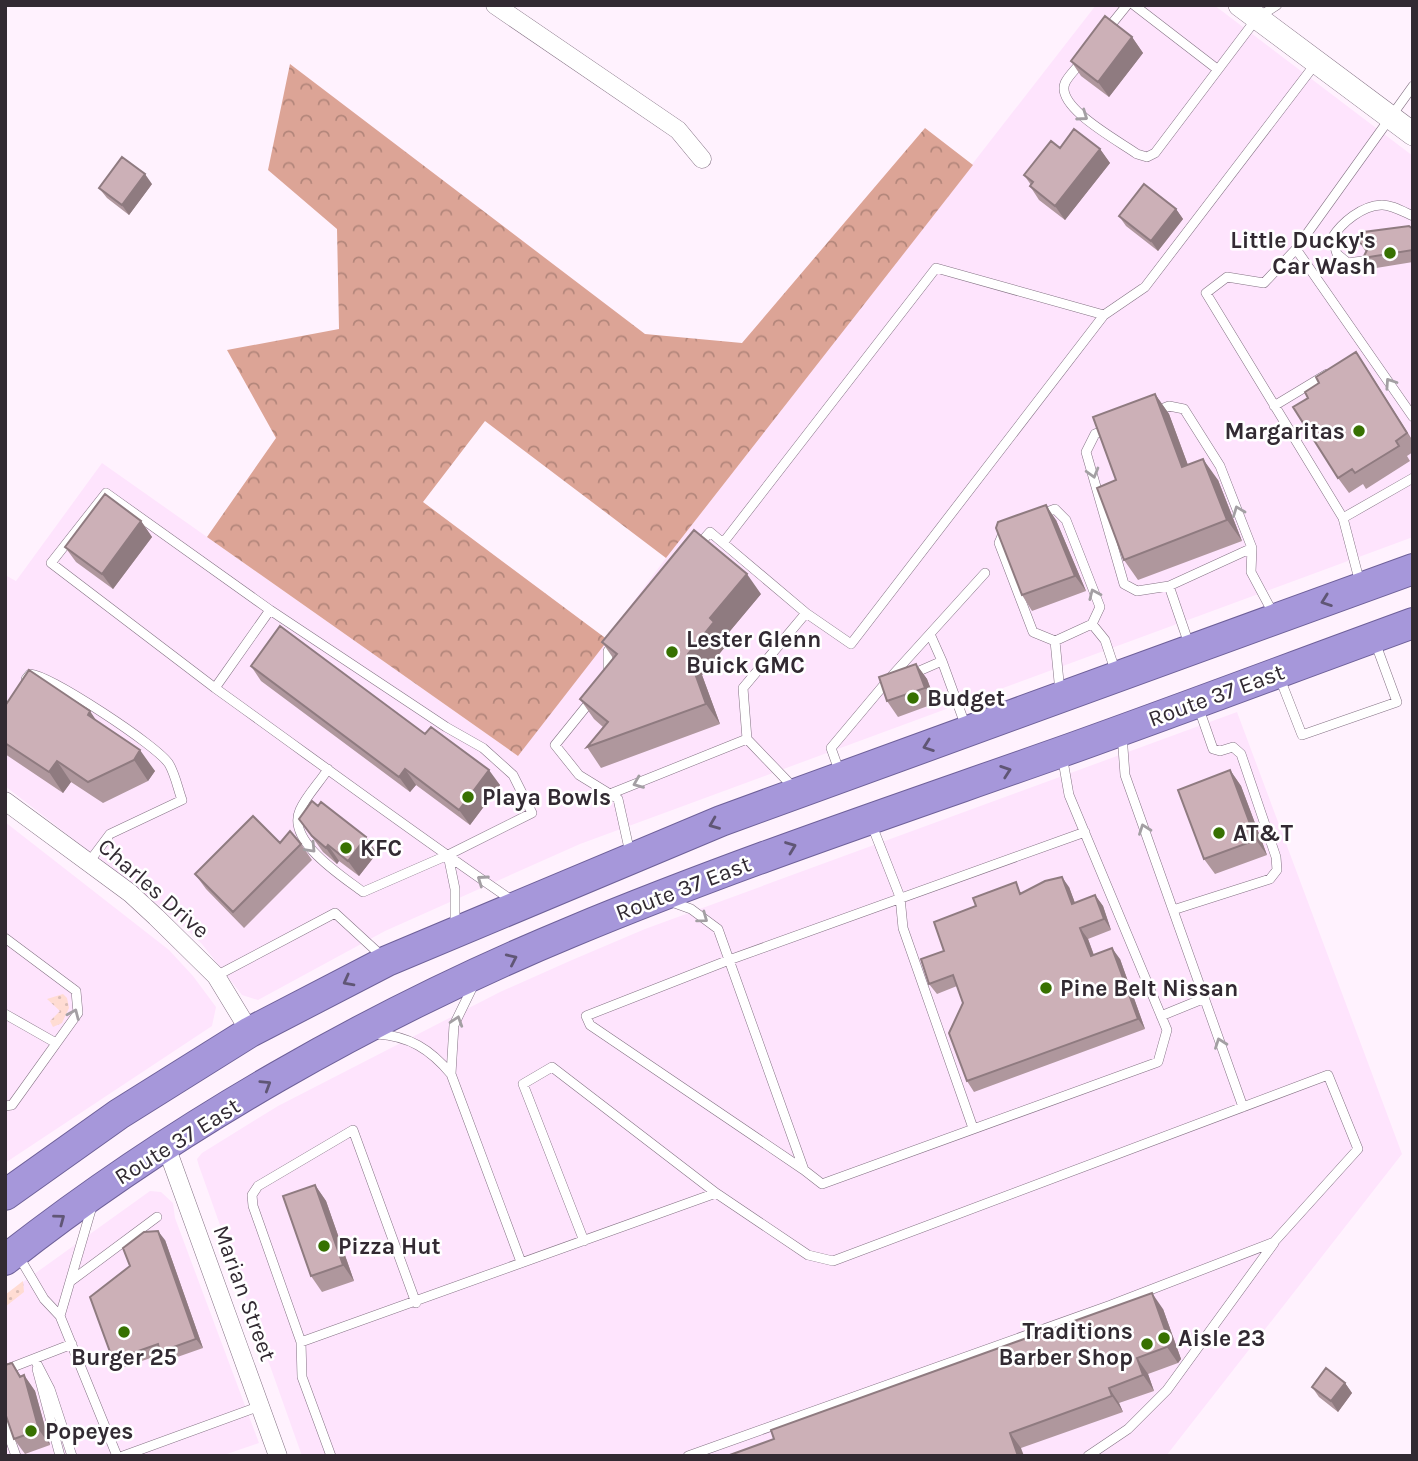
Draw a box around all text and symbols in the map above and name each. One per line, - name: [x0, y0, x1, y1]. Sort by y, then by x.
- one-way arrow: [1075, 108, 1088, 120]
- place label: Little Ducky's Car Wash: [1230, 227, 1376, 280]
- marker: Little Ducky's Car Wash: [1382, 245, 1398, 261]
- one-way arrow: [1386, 378, 1398, 391]
- place label: Margaritas: [1225, 418, 1345, 445]
- marker: Margaritas: [1351, 423, 1367, 439]
- one-way arrow: [1084, 467, 1099, 479]
- one-way arrow: [1232, 506, 1246, 518]
- one-way arrow: [1088, 589, 1102, 602]
- one-way arrow: [1320, 593, 1332, 607]
- place label: Lester Glenn Buick GMC: [686, 626, 821, 679]
- marker: Lester Glenn Buick GMC: [664, 644, 680, 660]
- street label: Route 37 East: [1145, 658, 1288, 733]
- place label: Budget: [927, 685, 1005, 712]
- marker: Budget: [905, 690, 921, 706]
- one-way arrow: [922, 738, 935, 752]
- one-way arrow: [999, 765, 1011, 779]
- one-way arrow: [633, 775, 645, 789]
- place label: Playa Bowls: [482, 784, 611, 811]
- marker: Playa Bowls: [460, 789, 476, 805]
- one-way arrow: [709, 816, 721, 830]
- place label: AT&T: [1233, 820, 1294, 847]
- one-way arrow: [1138, 823, 1152, 835]
- marker: AT&T: [1211, 825, 1227, 841]
- street label: Charles Drive: [93, 833, 215, 944]
- place label: KFC: [360, 835, 402, 862]
- one-way arrow: [303, 840, 316, 853]
- marker: KFC: [338, 840, 354, 856]
- one-way arrow: [785, 841, 797, 855]
- street label: Route 37 East: [612, 850, 755, 927]
- one-way arrow: [477, 876, 490, 888]
- one-way arrow: [695, 910, 708, 922]
- one-way arrow: [505, 953, 517, 967]
- one-way arrow: [343, 973, 355, 987]
- place label: Pine Belt Nissan: [1060, 975, 1238, 1002]
- marker: Pine Belt Nissan: [1038, 980, 1054, 996]
- one-way arrow: [66, 1009, 80, 1021]
- one-way arrow: [449, 1015, 463, 1027]
- one-way arrow: [1214, 1037, 1228, 1049]
- one-way arrow: [259, 1080, 272, 1093]
- street label: Route 37 East: [110, 1092, 245, 1191]
- one-way arrow: [52, 1215, 65, 1227]
- street label: Marian Street: [207, 1222, 282, 1365]
- place label: Pizza Hut: [338, 1233, 441, 1260]
- marker: Pizza Hut: [316, 1238, 332, 1254]
- place label: Traditions Barber Shop: [998, 1318, 1133, 1371]
- marker: Burger 25: [116, 1324, 132, 1340]
- place label: Aisle 23: [1178, 1325, 1265, 1352]
- marker: Aisle 23: [1156, 1330, 1172, 1346]
- marker: Traditions Barber Shop: [1139, 1336, 1155, 1352]
- place label: Burger 25: [71, 1344, 177, 1371]
- place label: Popeyes: [45, 1418, 134, 1445]
- marker: Popeyes: [23, 1423, 39, 1439]

